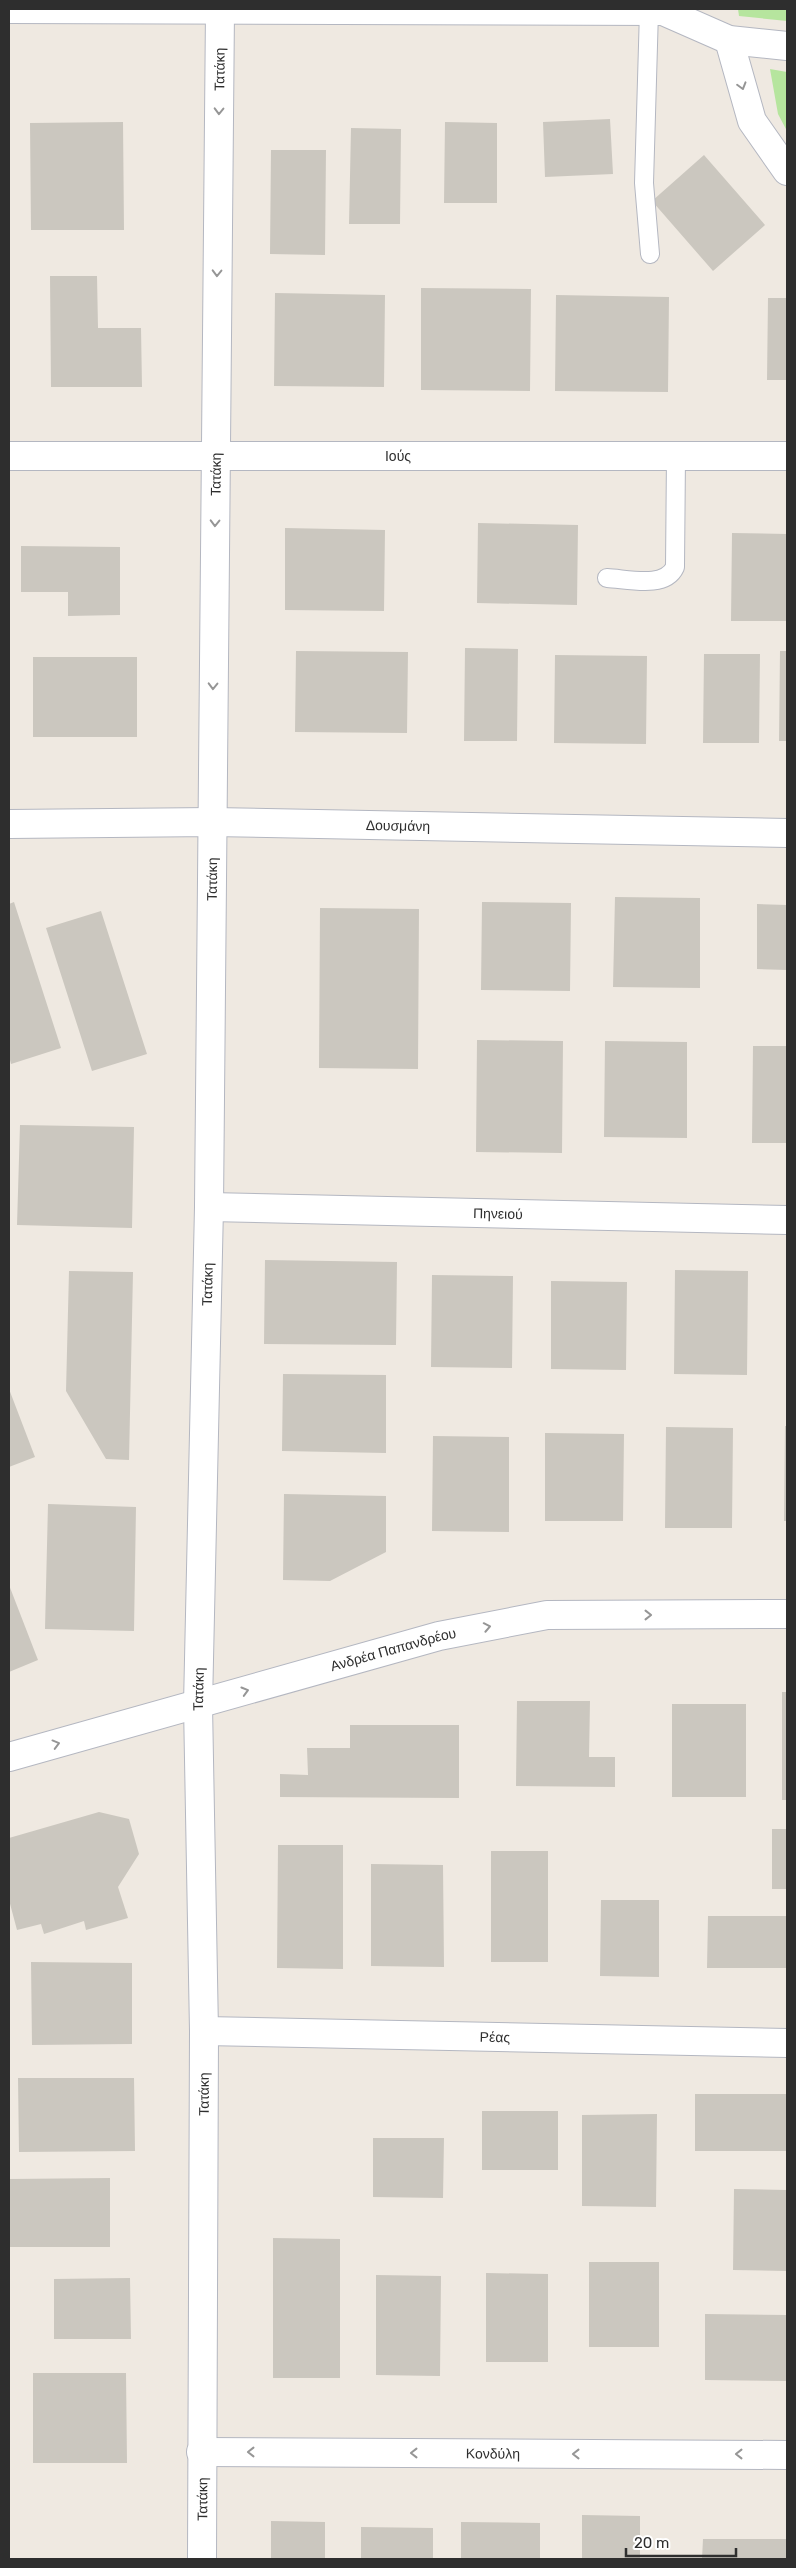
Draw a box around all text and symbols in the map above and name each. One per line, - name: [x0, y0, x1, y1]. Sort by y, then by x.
- street label: Τατάκη: [211, 47, 229, 91]
- one-way arrow: [737, 82, 747, 90]
- one-way arrow: [214, 108, 224, 115]
- one-way arrow: [212, 270, 222, 278]
- street label: Ιούς: [385, 448, 411, 465]
- street label: Τατάκη: [208, 452, 225, 496]
- one-way arrow: [210, 520, 220, 528]
- one-way arrow: [208, 682, 218, 690]
- street label: Δουσμάνη: [366, 817, 430, 835]
- street label: Τατάκη: [204, 857, 221, 901]
- street label: Πηνειού: [473, 1205, 523, 1223]
- street label: Τατάκη: [199, 1262, 217, 1306]
- one-way arrow: [644, 1610, 652, 1620]
- one-way arrow: [482, 1622, 491, 1632]
- street label: Ανδρέα Παπανδρέου: [328, 1625, 458, 1675]
- street label: Τατάκη: [190, 1667, 208, 1711]
- one-way arrow: [241, 1687, 249, 1697]
- one-way arrow: [51, 1739, 60, 1750]
- street label: Ρέας: [480, 2029, 511, 2046]
- street label: Τατάκη: [196, 2072, 213, 2116]
- street label: Κονδύλη: [466, 2445, 520, 2463]
- one-way arrow: [247, 2447, 254, 2457]
- one-way arrow: [409, 2448, 417, 2458]
- one-way arrow: [572, 2449, 580, 2459]
- one-way arrow: [734, 2449, 742, 2460]
- street label: Τατάκη: [194, 2477, 211, 2521]
- scale bar: [626, 2526, 736, 2558]
- text: 20 m: [634, 2534, 669, 2552]

